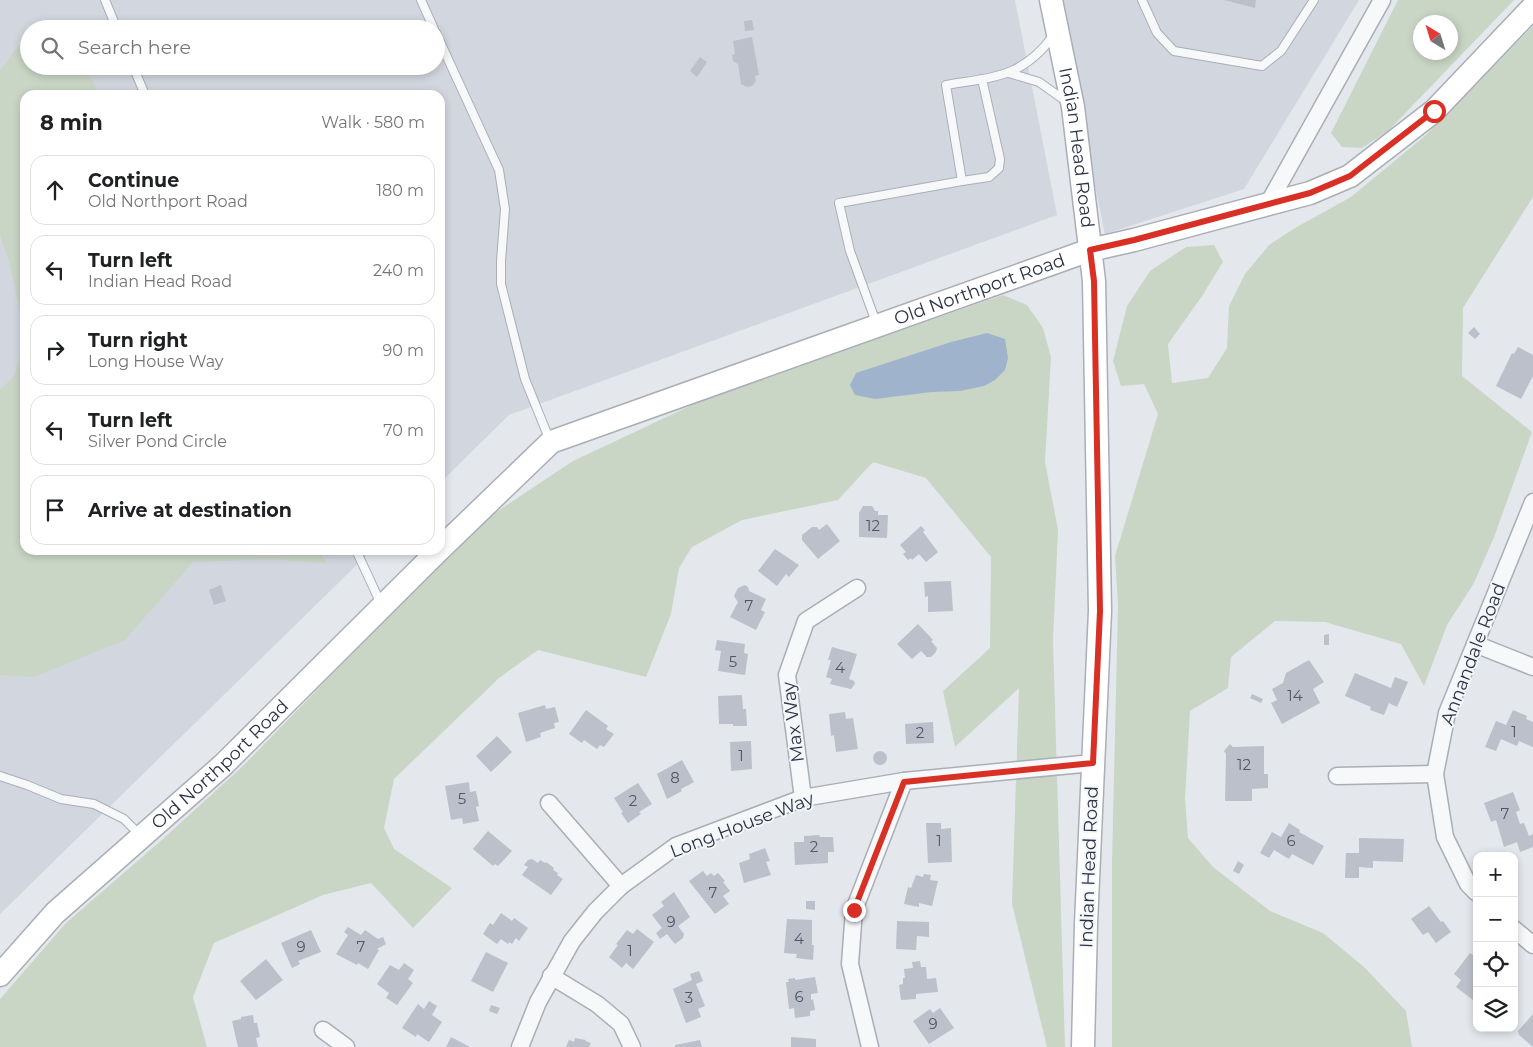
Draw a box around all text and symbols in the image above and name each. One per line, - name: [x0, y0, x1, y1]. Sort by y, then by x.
- north arrow: [1413, 15, 1458, 60]
- search box: [20, 20, 445, 75]
- icon: search: [38, 34, 66, 62]
- text: Search here: [78, 36, 191, 59]
- street label: Indian Head Road: [1054, 65, 1099, 229]
- route start: [1423, 100, 1446, 123]
- text: 8 min: [40, 110, 103, 135]
- text: Walk · 580 m: [321, 113, 425, 132]
- text: Continue: [88, 169, 179, 192]
- icon: ahead: [41, 176, 69, 204]
- text: 180 m: [376, 181, 424, 200]
- text: Old Northport Road: [88, 192, 248, 211]
- text: Turn left: [88, 249, 173, 272]
- street label: Old Northport Road: [891, 249, 1068, 330]
- icon: left: [41, 256, 69, 284]
- text: 240 m: [373, 261, 424, 280]
- text: Indian Head Road: [88, 272, 232, 291]
- text: Turn right: [88, 329, 188, 352]
- icon: right: [41, 336, 69, 364]
- text: 90 m: [382, 341, 424, 360]
- text: Long House Way: [88, 352, 223, 371]
- text: Turn left: [88, 409, 173, 432]
- icon: left: [41, 416, 69, 444]
- text: 70 m: [383, 421, 424, 440]
- text: Silver Pond Circle: [88, 432, 227, 451]
- icon: arrive: [41, 496, 69, 524]
- text: Arrive at destination: [88, 499, 292, 522]
- house number: 12: [866, 516, 880, 535]
- street label: Annandale Road: [1436, 580, 1510, 728]
- house number: 7: [745, 596, 754, 615]
- house number: 5: [729, 652, 737, 671]
- house number: 4: [835, 658, 845, 677]
- street label: Max Way: [777, 680, 809, 764]
- house number: 14: [1287, 686, 1303, 705]
- street label: Old Northport Road: [147, 695, 293, 834]
- house number: 1: [1511, 722, 1517, 741]
- house number: 2: [916, 723, 924, 742]
- house number: 1: [738, 746, 744, 765]
- house number: 12: [1237, 755, 1251, 774]
- house number: 8: [670, 768, 680, 787]
- street label: Indian Head Road: [1075, 786, 1103, 948]
- street label: Long House Way: [667, 787, 817, 863]
- house number: 5: [458, 789, 466, 808]
- house number: 2: [629, 791, 637, 810]
- house number: 7: [1501, 804, 1510, 823]
- house number: 1: [936, 831, 942, 850]
- house number: 6: [1286, 831, 1296, 850]
- house number: 2: [810, 837, 818, 856]
- map controls: [1473, 852, 1518, 1032]
- button: +: [1473, 852, 1518, 897]
- house number: 7: [709, 883, 718, 902]
- button: −: [1473, 897, 1518, 942]
- route end: [843, 899, 866, 922]
- house number: 9: [666, 912, 676, 931]
- house number: 4: [794, 929, 804, 948]
- house number: 9: [296, 937, 306, 956]
- house number: 7: [357, 937, 366, 956]
- house number: 1: [627, 941, 633, 960]
- button: locate: [1473, 942, 1518, 987]
- house number: 6: [794, 987, 804, 1006]
- button: layers: [1473, 987, 1518, 1032]
- house number: 3: [685, 988, 693, 1007]
- house number: 9: [928, 1014, 938, 1033]

